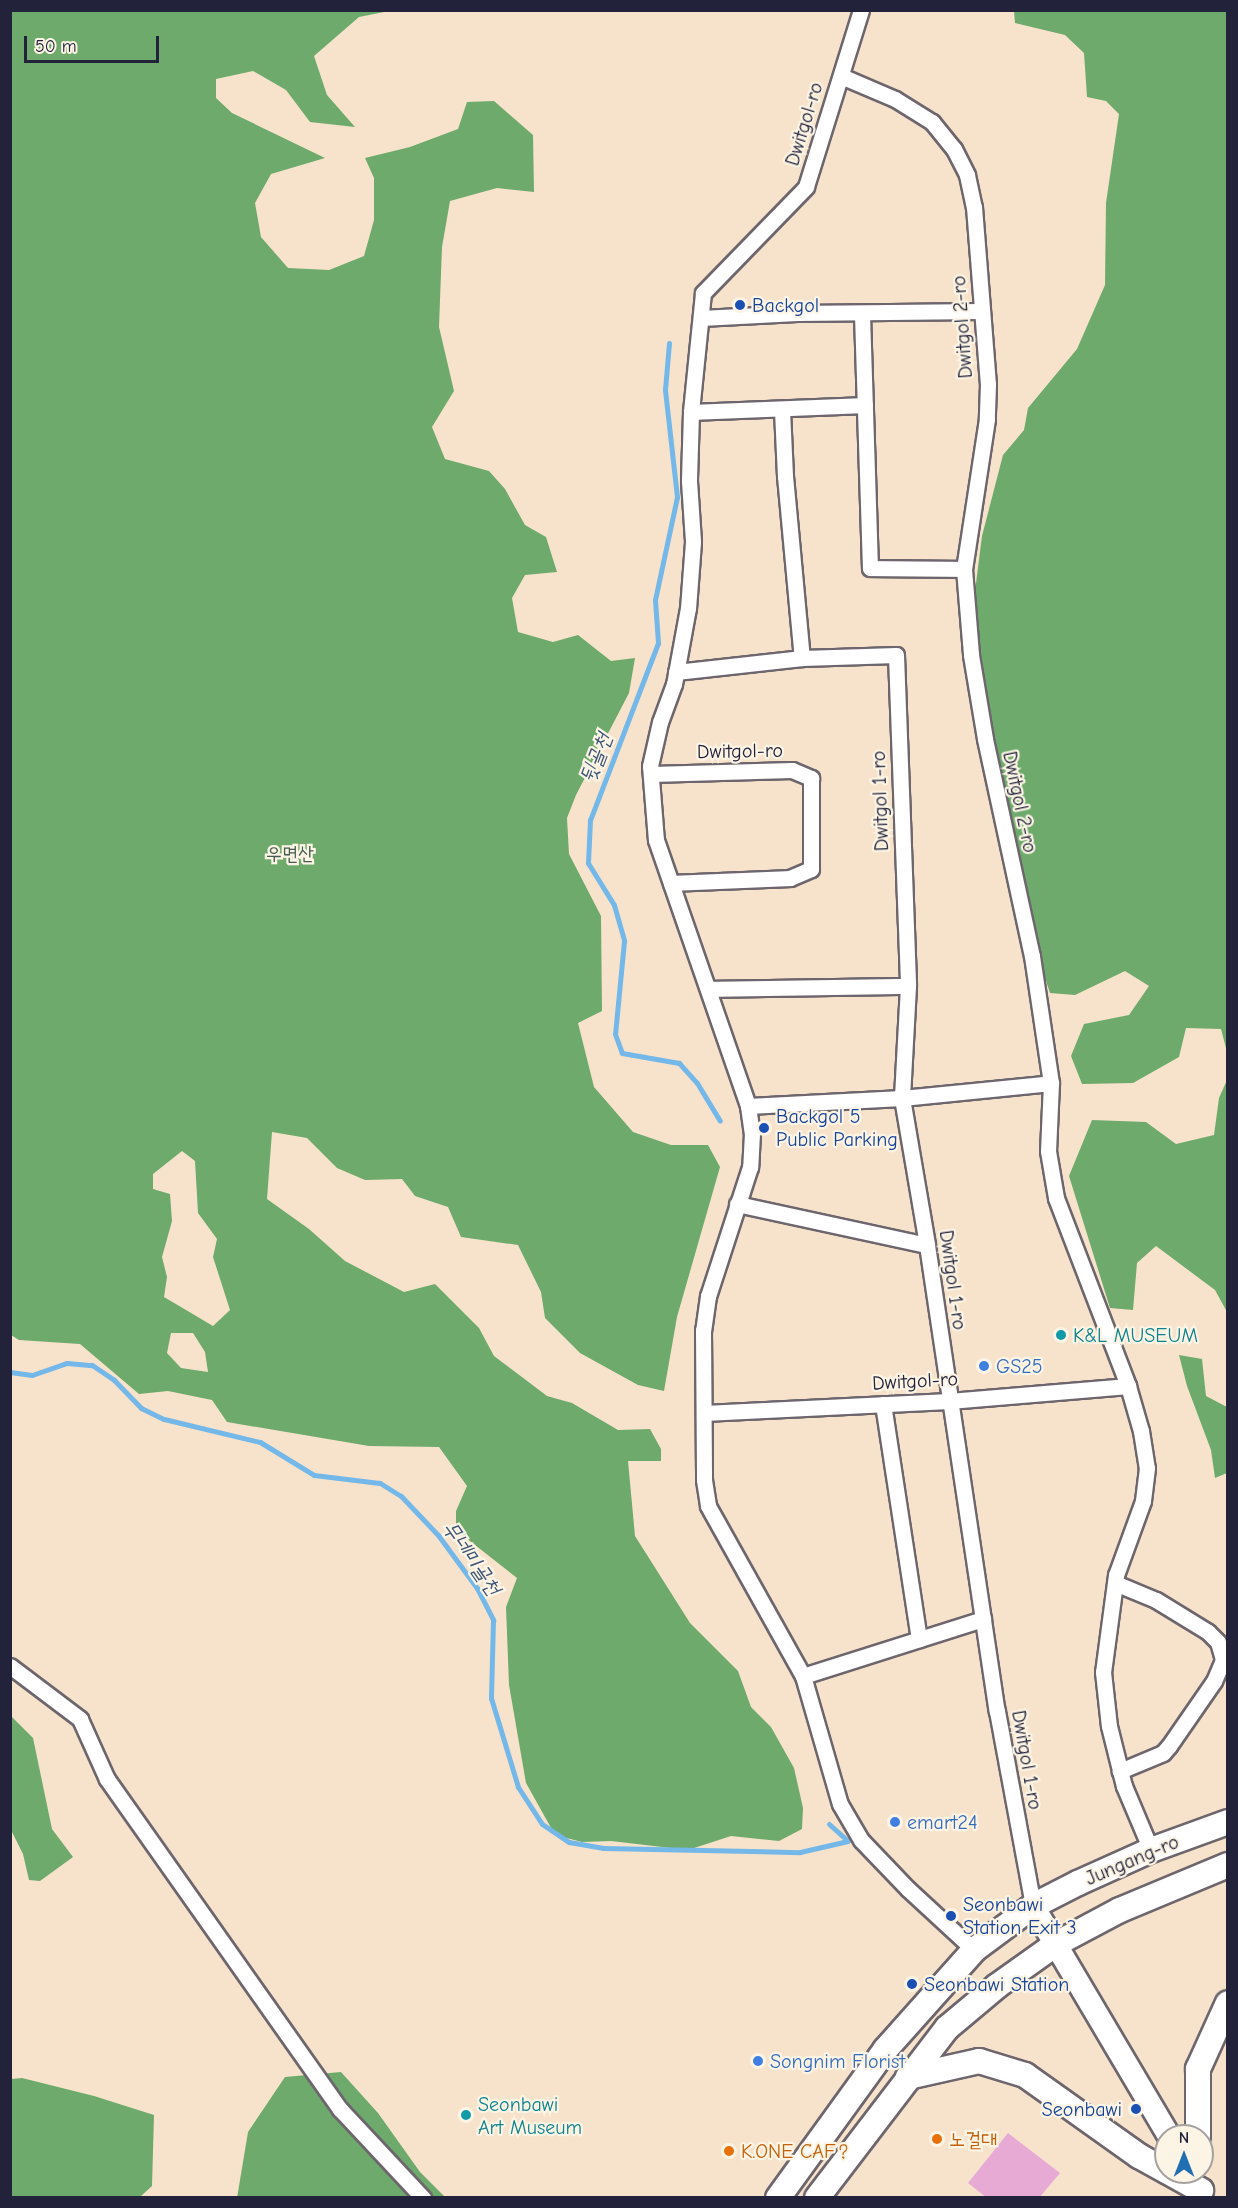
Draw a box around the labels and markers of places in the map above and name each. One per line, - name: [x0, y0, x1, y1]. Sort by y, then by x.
- place label: Backgol: [752, 293, 819, 317]
- marker: Backgol: [733, 298, 747, 312]
- place label: Backgol 5 Public Parking: [776, 1104, 898, 1151]
- marker: Backgol 5 Public Parking: [757, 1121, 771, 1135]
- place label: K&L MUSEUM: [1073, 1323, 1198, 1347]
- marker: K&L MUSEUM: [1054, 1328, 1068, 1342]
- place label: GS25: [996, 1354, 1043, 1378]
- marker: GS25: [977, 1359, 991, 1373]
- place label: emart24: [907, 1810, 978, 1834]
- marker: emart24: [888, 1815, 902, 1829]
- place label: Seonbawi Station Exit 3: [963, 1892, 1077, 1939]
- marker: Seonbawi Station Exit 3: [944, 1909, 958, 1923]
- place label: Seonbawi Station: [924, 1972, 1069, 1996]
- marker: Seonbawi Station: [905, 1977, 919, 1991]
- place label: Songnim Florist: [770, 2049, 905, 2073]
- marker: Songnim Florist: [751, 2054, 765, 2068]
- place label: Seonbawi Art Museum: [478, 2092, 582, 2139]
- place label: Seonbawi: [1042, 2097, 1122, 2121]
- marker: Seonbawi: [1127, 2100, 1145, 2118]
- marker: Seonbawi Art Museum: [459, 2108, 473, 2122]
- place label: 노걸대: [949, 2127, 997, 2151]
- marker: 노걸대: [930, 2132, 944, 2146]
- place label: K.ONE CAF？: [741, 2139, 852, 2163]
- marker: K.ONE CAF？: [722, 2144, 736, 2158]

